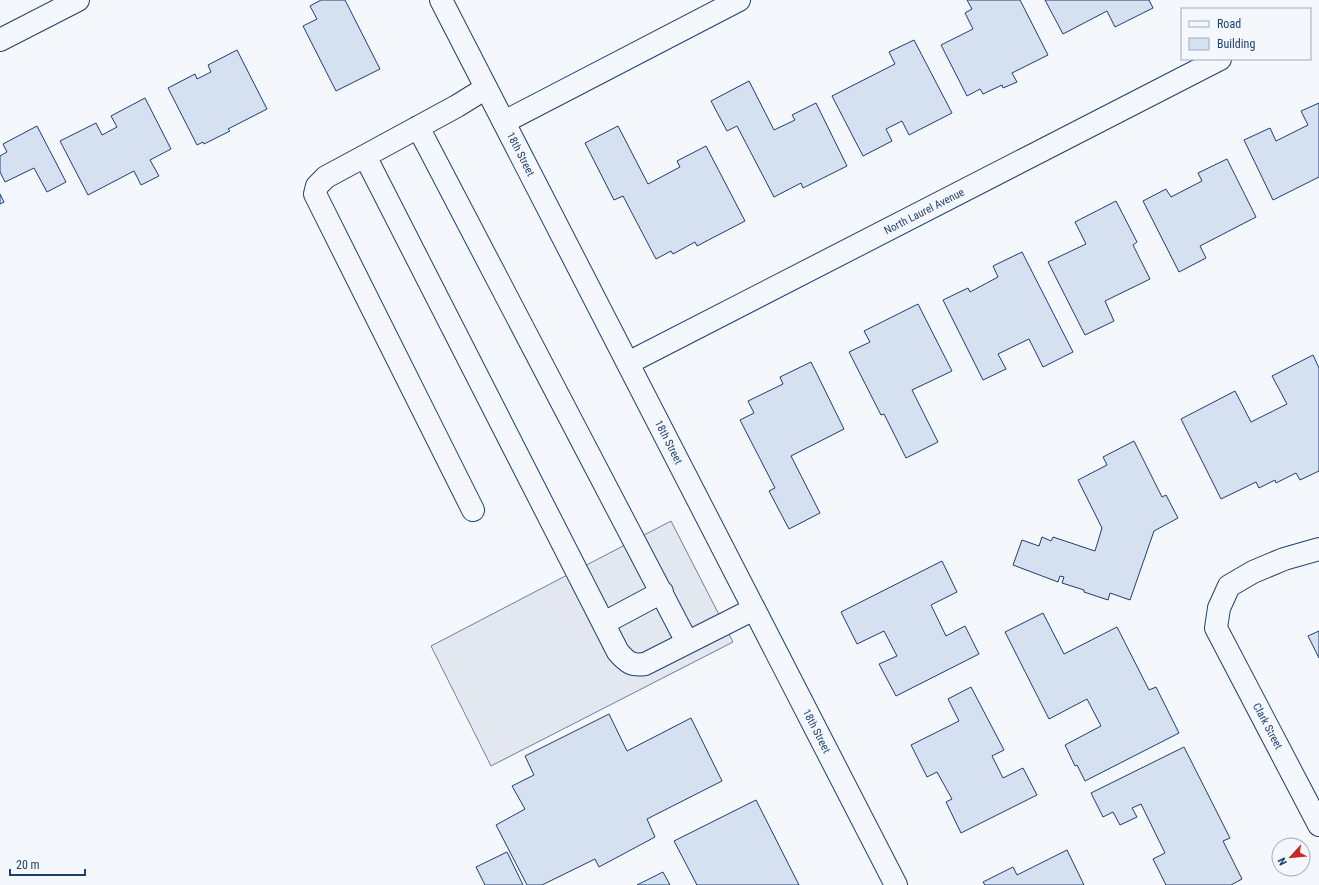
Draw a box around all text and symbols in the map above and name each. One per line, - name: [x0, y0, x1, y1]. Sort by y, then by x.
- legend: [1181, 8, 1311, 60]
- text: Road: [1217, 17, 1241, 31]
- text: Building: [1217, 37, 1255, 51]
- street label: 18th Street: [504, 130, 537, 178]
- street label: North Laurel Avenue: [882, 186, 966, 237]
- street label: 18th Street: [652, 418, 685, 466]
- street label: Clark Street: [1250, 701, 1285, 752]
- street label: 18th Street: [800, 707, 833, 755]
- north arrow: [1271, 837, 1311, 877]
- scale bar: [10, 851, 85, 877]
- text: N: [1275, 855, 1290, 867]
- text: 20 m: [16, 858, 40, 872]

